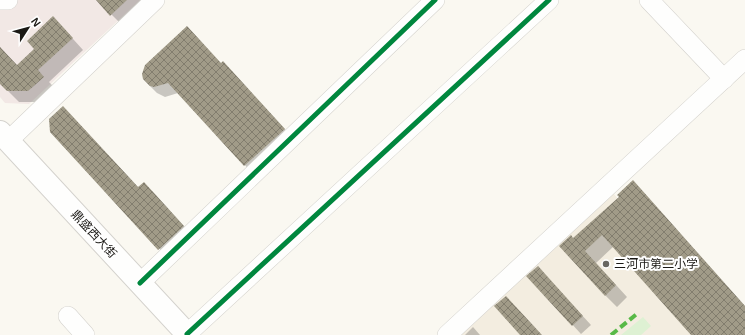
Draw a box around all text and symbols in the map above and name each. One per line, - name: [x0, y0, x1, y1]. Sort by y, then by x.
- north arrow: [8, 8, 48, 48]
- text: N: [29, 15, 43, 29]
- street label: 鼎盛西大街: [68, 207, 120, 261]
- place label: 三河市第二小学: [614, 257, 698, 271]
- marker: 三河市第二小学: [601, 259, 611, 269]

